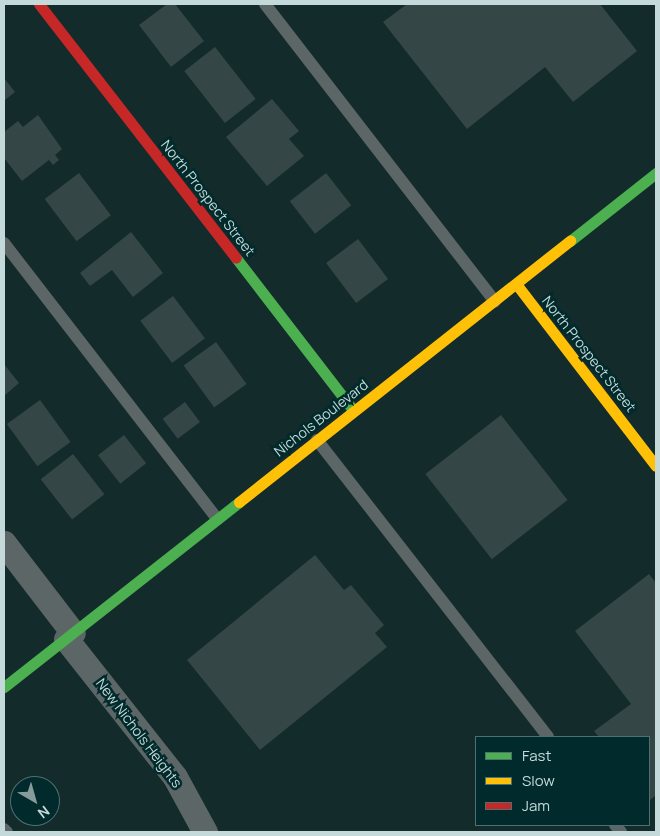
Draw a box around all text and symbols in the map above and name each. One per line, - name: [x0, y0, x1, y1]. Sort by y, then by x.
- street label: North Prospect Street: [158, 137, 258, 259]
- street label: North Prospect Street: [539, 293, 639, 415]
- street label: Nichols Boulevard: [271, 376, 371, 460]
- street label: New Nichols Heights: [92, 675, 186, 791]
- legend: [475, 736, 650, 826]
- text: Fast: [522, 745, 551, 766]
- text: Slow: [522, 770, 555, 791]
- north arrow: [10, 776, 60, 826]
- text: Jam: [522, 795, 550, 816]
- text: N: [34, 802, 54, 823]

